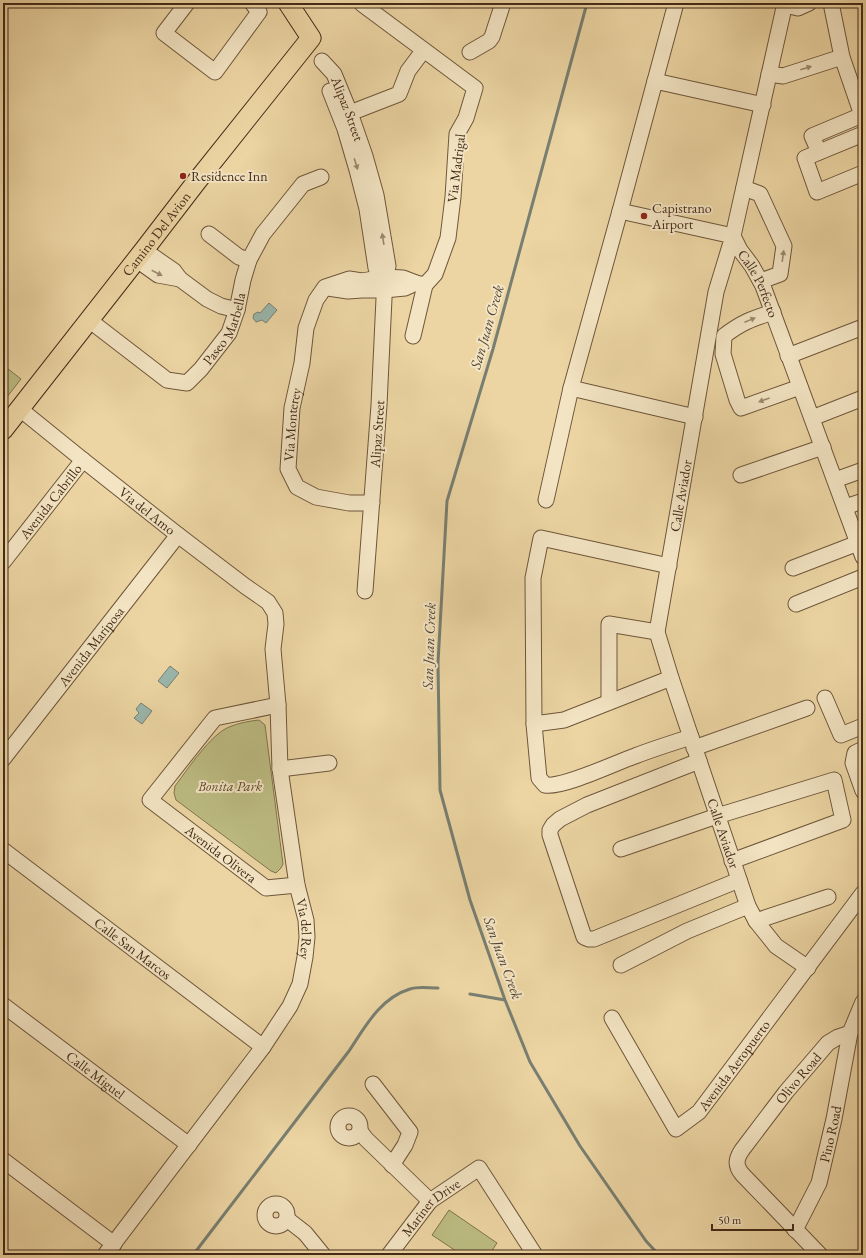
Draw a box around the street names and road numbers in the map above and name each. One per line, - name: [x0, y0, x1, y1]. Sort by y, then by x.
- street label: Alipaz Street: [327, 73, 368, 144]
- street label: Via Madrigal: [443, 132, 469, 203]
- street label: Camino Del Avion: [118, 188, 195, 280]
- street label: Calle Perfecto: [734, 246, 783, 320]
- street label: Paseo Marbella: [199, 291, 249, 369]
- street label: Via Monterey: [280, 385, 305, 462]
- street label: Alipaz Street: [366, 399, 388, 469]
- street label: Calle Aviador: [666, 458, 696, 533]
- street label: Avenida Cabrillo: [15, 460, 86, 544]
- street label: Via del Amo: [115, 483, 179, 539]
- street label: Avenida Mariposa: [54, 602, 128, 691]
- street label: Calle Aviador: [703, 796, 744, 871]
- street label: Avenida Olivera: [181, 820, 261, 887]
- street label: Via del Rey: [292, 897, 316, 961]
- street label: Calle San Marcos: [91, 913, 176, 984]
- street label: Avenida Aeropuerto: [693, 1016, 774, 1115]
- street label: Calle Miguel: [63, 1047, 129, 1103]
- street label: Olivo Road: [771, 1048, 826, 1108]
- street label: Pino Road: [815, 1103, 845, 1164]
- street label: Mariner Drive: [397, 1174, 464, 1240]

